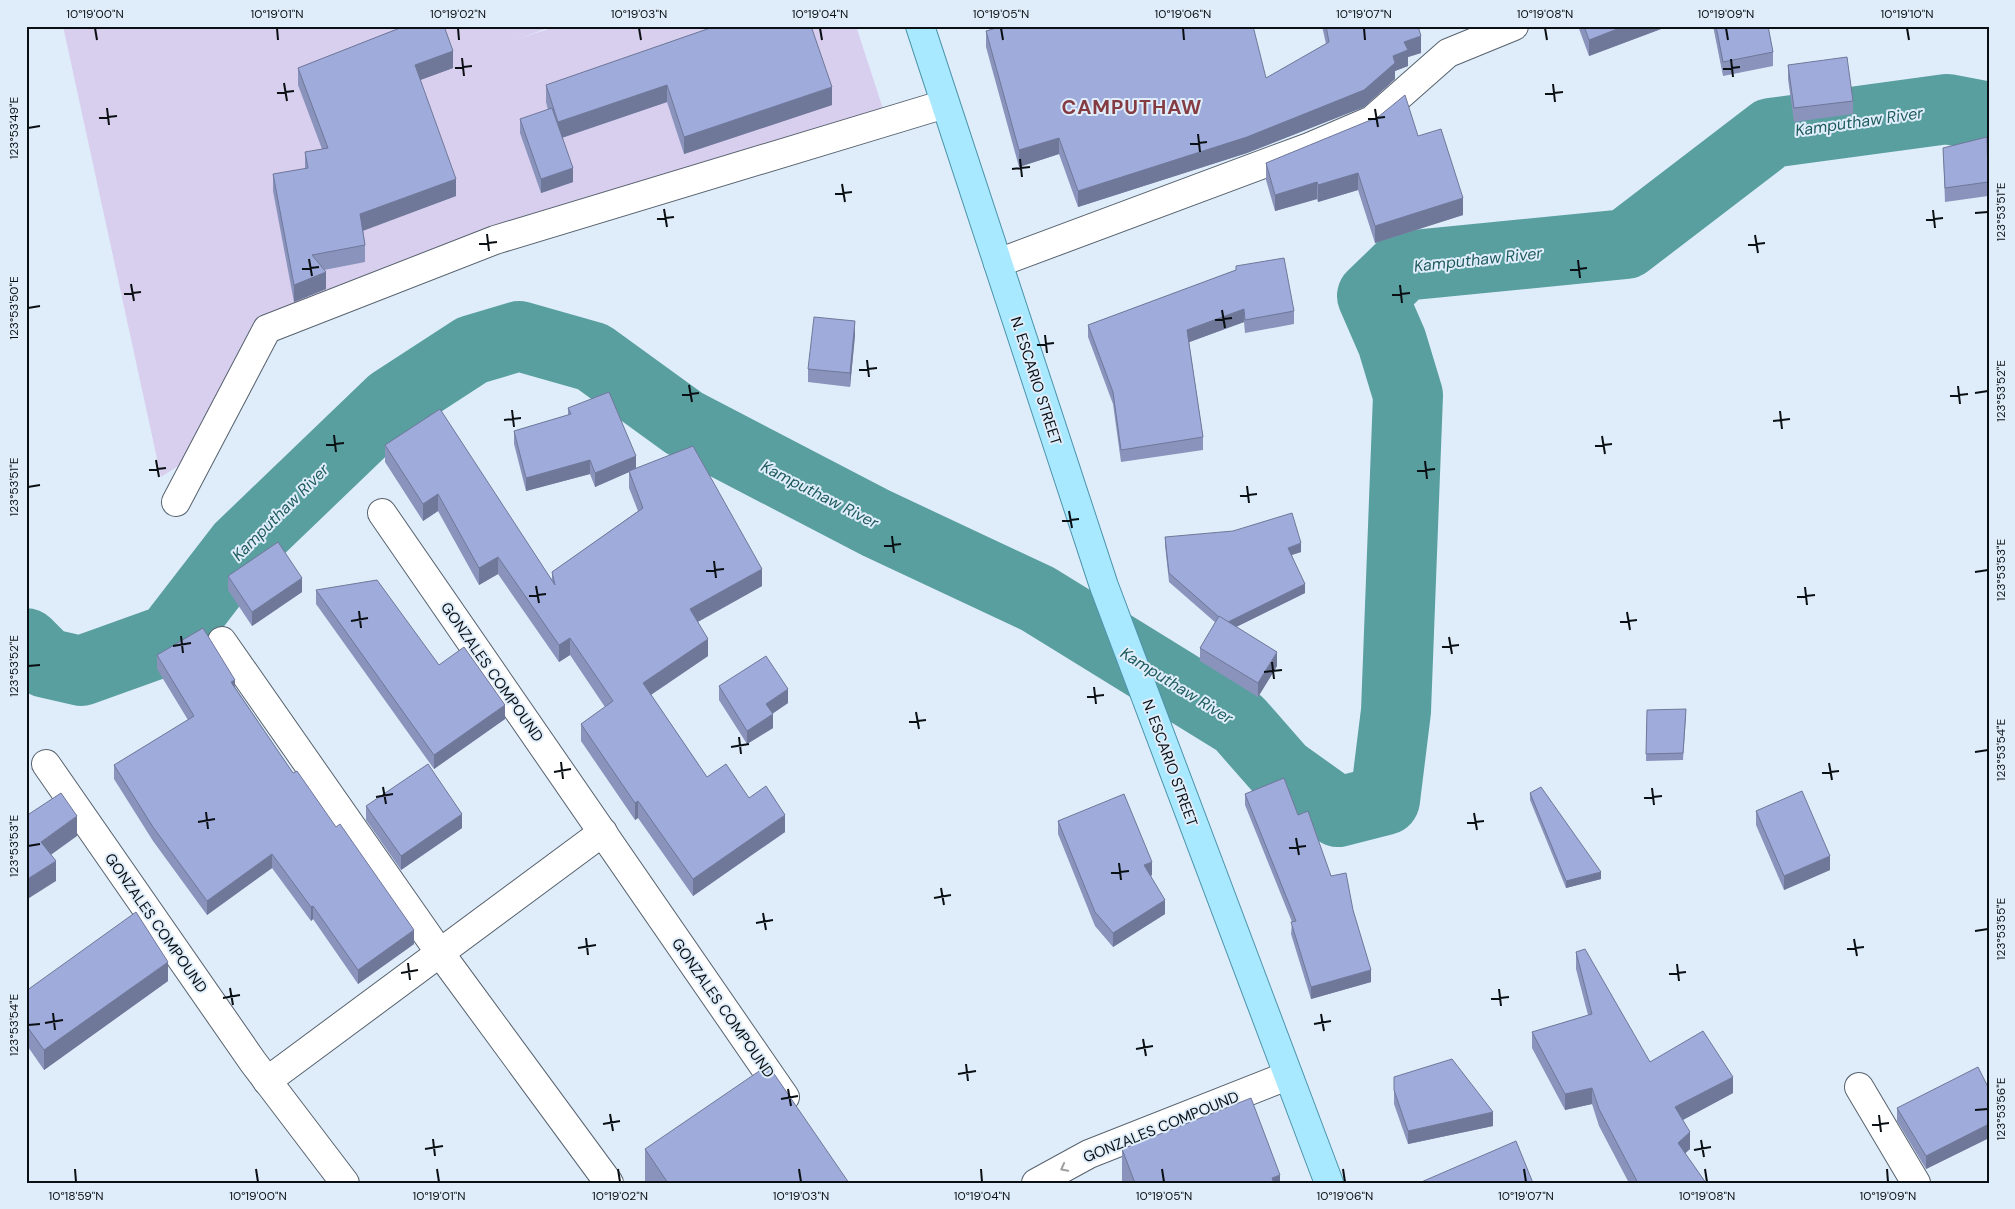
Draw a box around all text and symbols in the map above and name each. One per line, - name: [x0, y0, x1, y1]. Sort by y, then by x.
- text: 10°19'00"N: [66, 6, 124, 22]
- text: 10°19'01"N: [251, 6, 304, 22]
- text: 10°19'02"N: [430, 6, 486, 22]
- text: 10°19'03"N: [611, 6, 667, 22]
- text: 10°19'04"N: [792, 6, 848, 22]
- text: 10°19'05"N: [973, 6, 1029, 22]
- text: 10°19'06"N: [1155, 6, 1211, 22]
- text: 10°19'07"N: [1336, 6, 1392, 22]
- text: 10°19'08"N: [1517, 6, 1573, 22]
- text: 10°19'09"N: [1698, 6, 1754, 22]
- text: 10°19'10"N: [1881, 6, 1934, 22]
- district label: CAMPUTHAW: [1062, 94, 1202, 120]
- text: 123°53'49"E: [6, 96, 22, 159]
- water label: Kamputhaw River: [1794, 102, 1925, 141]
- text: 123°53'51"E: [1993, 182, 2009, 242]
- water label: Kamputhaw River: [1413, 242, 1544, 277]
- text: 123°53'50"E: [6, 276, 22, 340]
- street label: N. ESCARIO STREET: [1006, 314, 1066, 448]
- text: 123°53'52"E: [1993, 360, 2009, 422]
- water label: Kamputhaw River: [758, 456, 883, 534]
- text: 123°53'51"E: [6, 457, 22, 517]
- water label: Kamputhaw River: [227, 459, 334, 565]
- text: 123°53'53"E: [1993, 539, 2009, 601]
- street label: GONZALES COMPOUND: [436, 598, 548, 746]
- text: 123°53'52"E: [6, 635, 22, 697]
- water label: Kamputhaw River: [1117, 642, 1238, 729]
- street label: N. ESCARIO STREET: [1138, 697, 1202, 829]
- text: 123°53'54"E: [1993, 718, 2009, 781]
- text: 123°53'53"E: [6, 815, 22, 877]
- street label: GONZALES COMPOUND: [100, 849, 212, 997]
- text: 123°53'55"E: [1993, 898, 2009, 960]
- street label: GONZALES COMPOUND: [667, 934, 779, 1082]
- text: 123°53'54"E: [6, 993, 22, 1056]
- text: 123°53'56"E: [1993, 1077, 2009, 1140]
- street label: GONZALES COMPOUND: [1080, 1087, 1242, 1167]
- one-way arrow: [1061, 1161, 1070, 1171]
- text: 10°18'59"N: [49, 1188, 103, 1204]
- text: 10°19'00"N: [229, 1188, 287, 1204]
- text: 10°19'01"N: [413, 1188, 466, 1204]
- text: 10°19'02"N: [592, 1188, 648, 1204]
- text: 10°19'03"N: [773, 1188, 829, 1204]
- text: 10°19'04"N: [954, 1188, 1010, 1204]
- text: 10°19'05"N: [1136, 1188, 1192, 1204]
- text: 10°19'06"N: [1317, 1188, 1373, 1204]
- text: 10°19'07"N: [1498, 1188, 1554, 1204]
- text: 10°19'08"N: [1679, 1188, 1735, 1204]
- text: 10°19'09"N: [1860, 1188, 1916, 1204]

